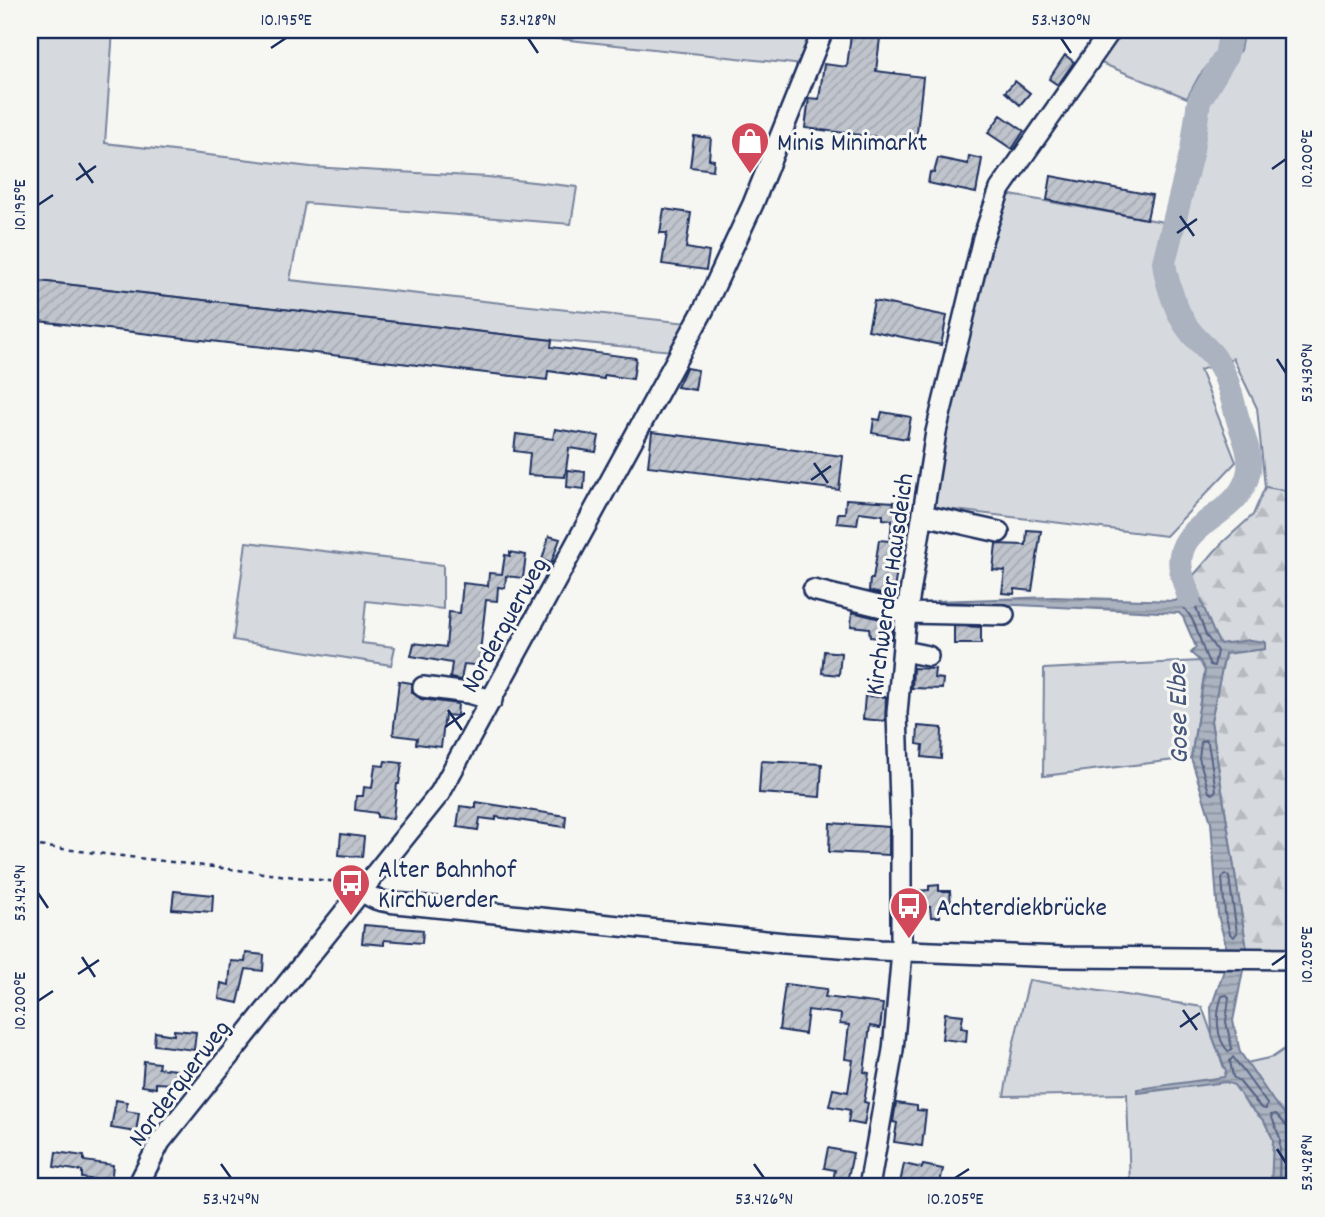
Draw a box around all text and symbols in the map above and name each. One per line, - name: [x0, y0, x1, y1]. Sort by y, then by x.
- text: 10.195°E: [260, 9, 312, 34]
- text: 53.428°N: [500, 9, 556, 34]
- text: 53.430°N: [1031, 9, 1091, 34]
- shop icon: Minis Minimarkt: [729, 120, 771, 175]
- place label: Minis Minimarkt: [777, 126, 928, 163]
- text: 10.200°E: [1296, 130, 1321, 188]
- text: 10.195°E: [9, 179, 34, 231]
- text: 53.430°N: [1296, 343, 1321, 403]
- street label: Kirchwerder Hausdeich: [858, 471, 925, 698]
- street label: Norderquerweg: [453, 551, 559, 701]
- water label: Gose Elbe: [1160, 661, 1202, 765]
- place label: Alter Bahnhof Kirchwerder: [378, 853, 517, 920]
- bus stop icon: Alter Bahnhof Kirchwerder: [330, 862, 372, 917]
- text: 53.424°N: [9, 865, 34, 921]
- bus stop icon: Achterdiekbrücke: [888, 885, 930, 940]
- place label: Achterdiekbrücke: [936, 891, 1107, 928]
- text: 10.205°E: [1296, 927, 1321, 983]
- text: 10.200°E: [9, 972, 34, 1030]
- street label: Norderquerweg: [121, 1013, 241, 1155]
- text: 53.428°N: [1296, 1135, 1321, 1191]
- text: 53.424°N: [203, 1188, 259, 1213]
- text: 53.426°N: [735, 1188, 793, 1213]
- text: 10.205°E: [927, 1188, 983, 1213]

